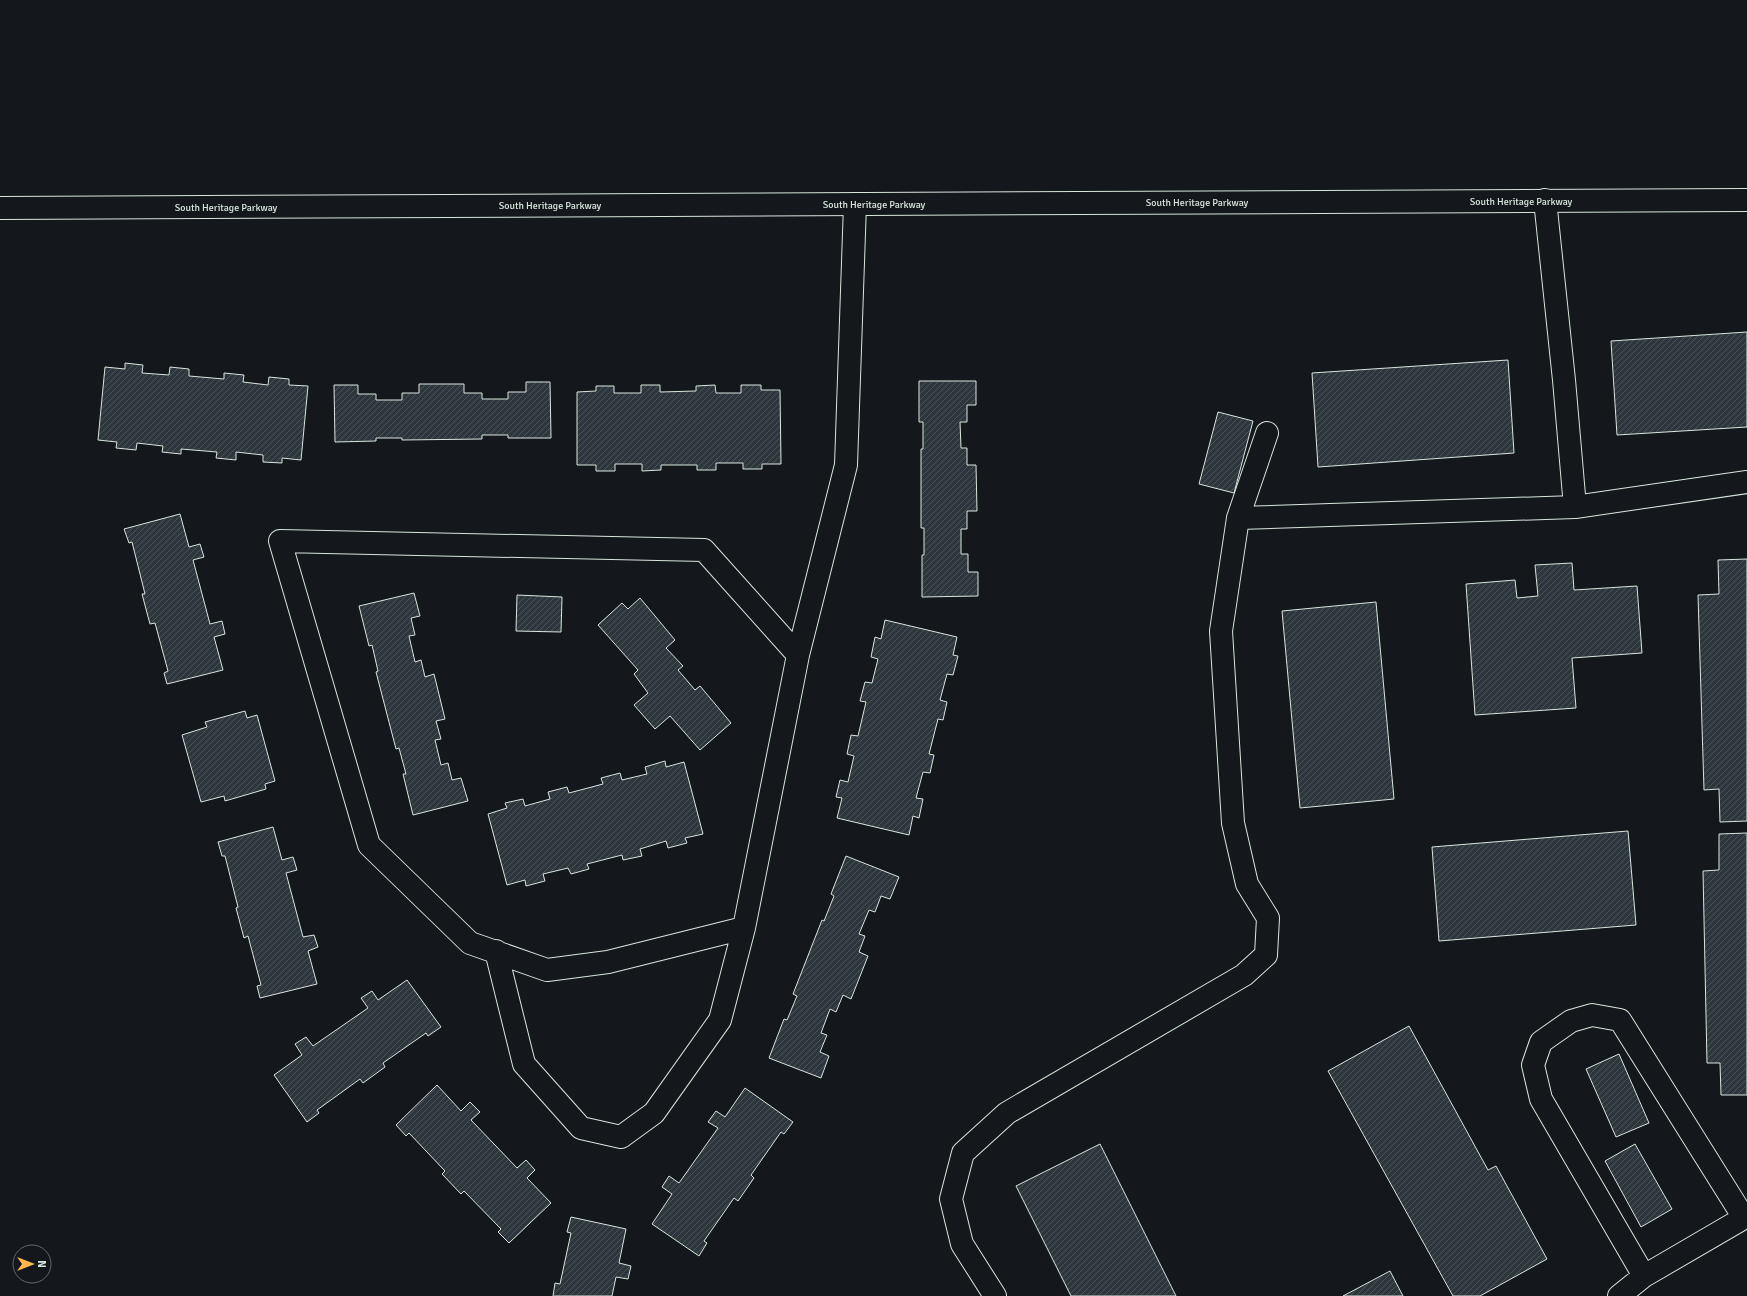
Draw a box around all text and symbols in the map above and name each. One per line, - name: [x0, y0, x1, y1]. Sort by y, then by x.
- street label: South Heritage Parkway: [1470, 196, 1573, 208]
- street label: South Heritage Parkway: [1146, 197, 1249, 209]
- street label: South Heritage Parkway: [823, 199, 926, 211]
- street label: South Heritage Parkway: [499, 200, 602, 212]
- street label: South Heritage Parkway: [175, 202, 278, 214]
- north arrow: [12, 1244, 52, 1284]
- text: N: [35, 1260, 48, 1268]

